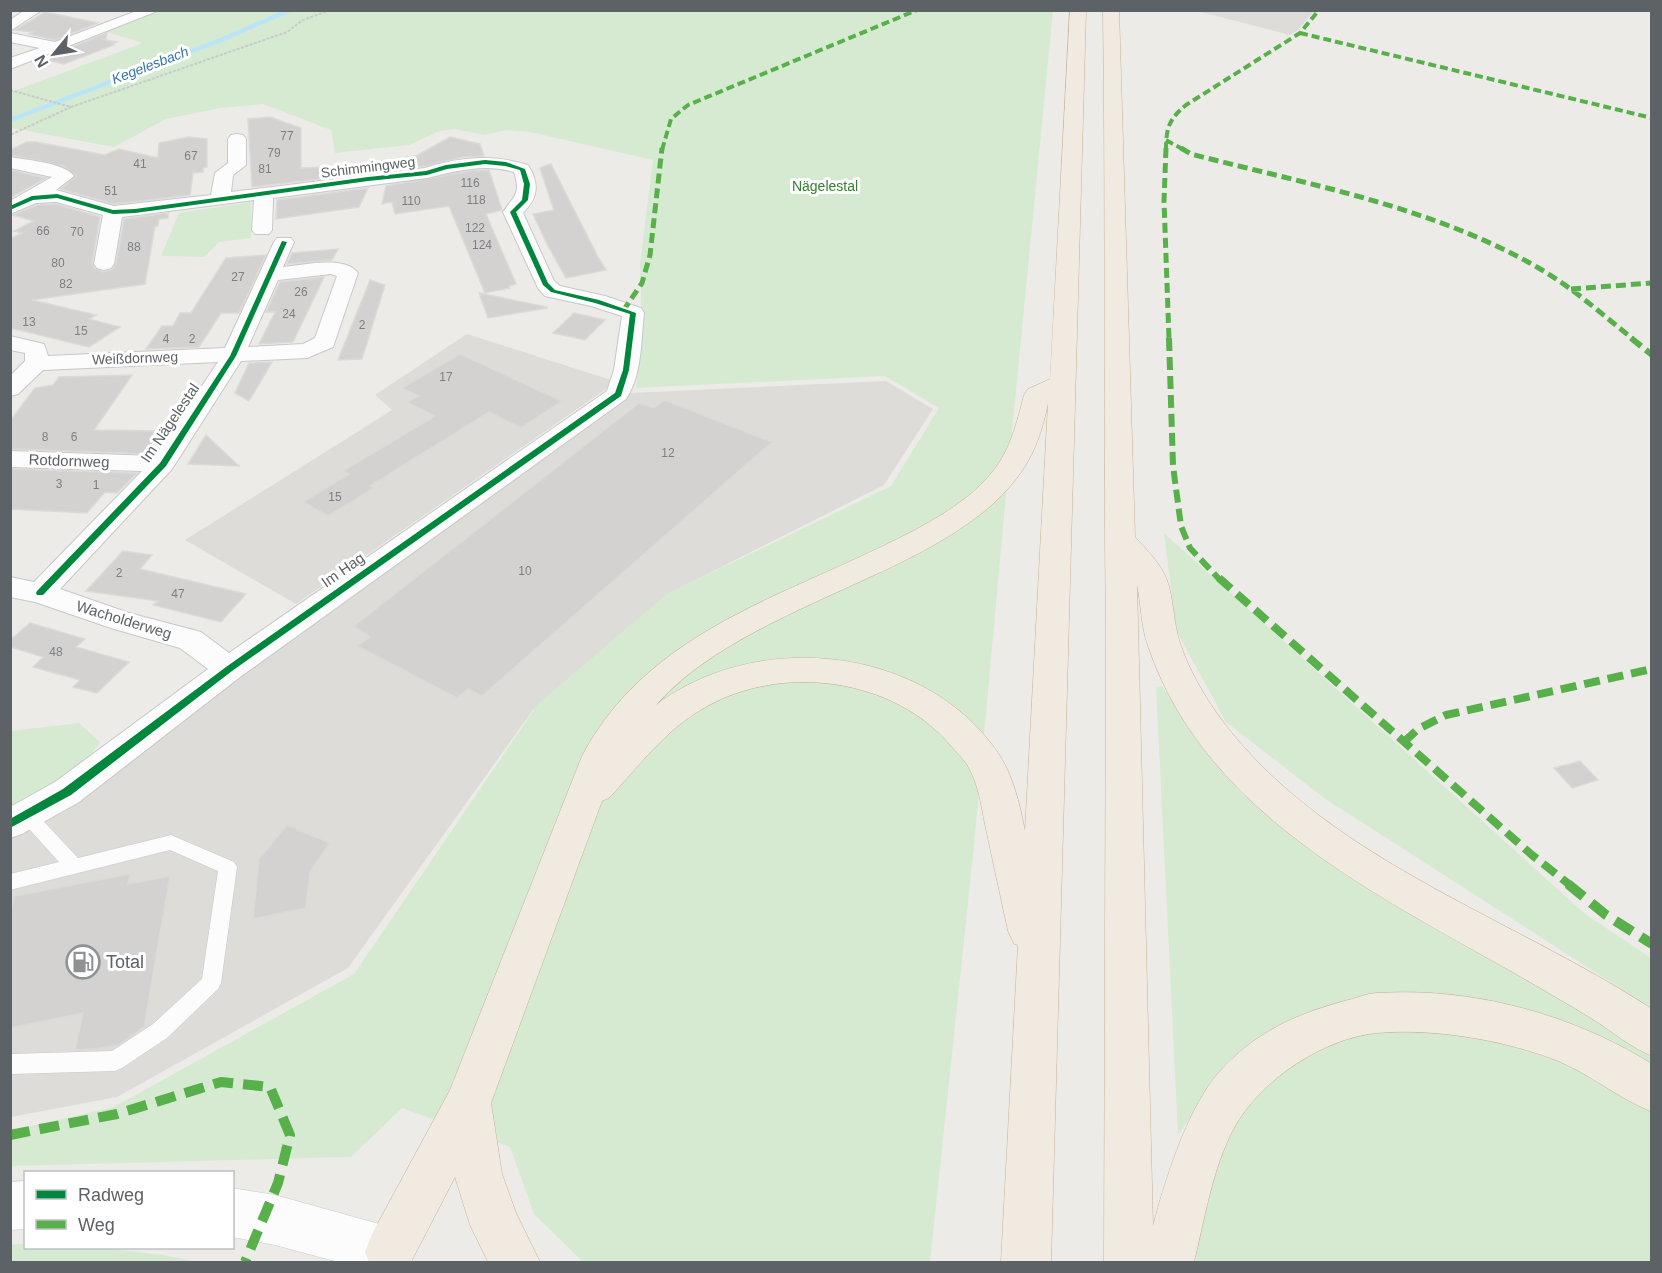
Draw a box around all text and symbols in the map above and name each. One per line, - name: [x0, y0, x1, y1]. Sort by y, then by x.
- north arrow: [24, 24, 84, 84]
- water label: Kegelesbach: [109, 43, 191, 87]
- text: N: [31, 52, 52, 71]
- house number: 77: [280, 129, 294, 143]
- house number: 79: [267, 146, 281, 160]
- house number: 67: [184, 149, 198, 163]
- street label: Schimmingweg: [320, 153, 416, 181]
- house number: 41: [133, 157, 147, 171]
- house number: 81: [258, 162, 272, 176]
- house number: 116: [460, 176, 480, 190]
- park label: Nägelestal: [792, 178, 858, 194]
- house number: 51: [104, 184, 118, 198]
- house number: 118: [466, 193, 486, 207]
- house number: 110: [401, 194, 421, 208]
- house number: 122: [465, 221, 485, 235]
- house number: 66: [36, 224, 50, 238]
- house number: 70: [70, 225, 84, 239]
- house number: 124: [472, 238, 492, 252]
- house number: 88: [127, 240, 141, 254]
- house number: 80: [51, 256, 65, 270]
- house number: 27: [231, 270, 245, 284]
- house number: 82: [59, 277, 73, 291]
- house number: 26: [294, 285, 308, 299]
- house number: 24: [282, 307, 296, 321]
- house number: 13: [22, 315, 36, 329]
- house number: 2: [359, 318, 366, 332]
- house number: 15: [74, 324, 88, 338]
- house number: 4: [163, 332, 170, 346]
- house number: 2: [189, 332, 196, 346]
- street label: Weißdornweg: [92, 349, 178, 367]
- house number: 17: [439, 370, 453, 384]
- street label: Im Nägelestal: [137, 380, 202, 465]
- house number: 8: [42, 430, 49, 444]
- house number: 6: [71, 430, 78, 444]
- house number: 12: [661, 446, 675, 460]
- street label: Rotdornweg: [28, 451, 110, 470]
- house number: 3: [56, 477, 63, 491]
- house number: 1: [93, 478, 100, 492]
- house number: 15: [328, 490, 342, 504]
- street label: Im Hag: [318, 549, 367, 590]
- house number: 10: [518, 564, 532, 578]
- house number: 2: [116, 566, 123, 580]
- house number: 47: [171, 587, 185, 601]
- street label: Wacholderweg: [74, 597, 174, 642]
- house number: 48: [49, 645, 63, 659]
- fuel station icon: Total: [65, 944, 101, 980]
- place label: Total: [106, 952, 144, 972]
- legend: [24, 1171, 234, 1249]
- text: Radweg: [78, 1185, 144, 1205]
- text: Weg: [78, 1215, 115, 1235]

